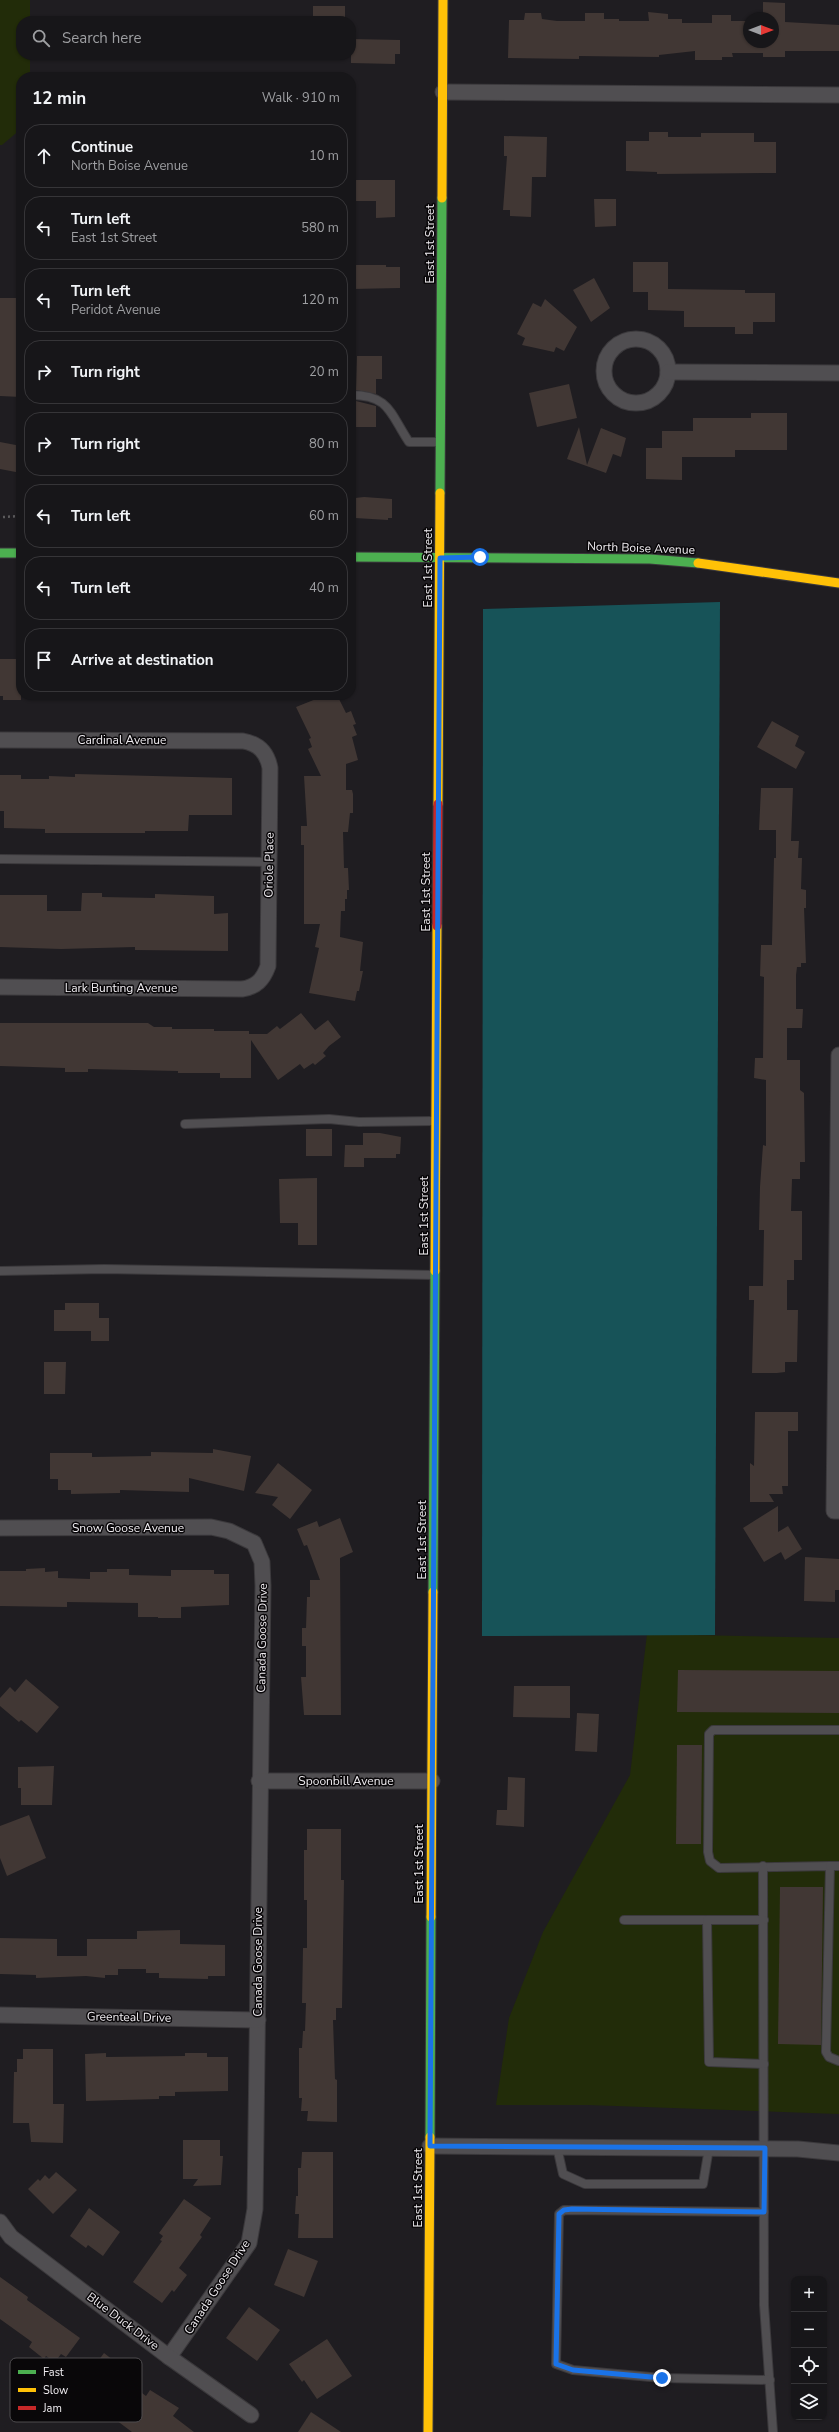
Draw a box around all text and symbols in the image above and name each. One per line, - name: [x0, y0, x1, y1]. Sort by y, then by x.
- north arrow: [743, 12, 779, 48]
- search box: [16, 16, 356, 60]
- icon: search: [30, 27, 52, 49]
- text: Search here: [62, 28, 142, 48]
- text: 12 min: [32, 87, 86, 110]
- text: Walk · 910 m: [262, 89, 340, 107]
- text: Continue: [71, 137, 133, 157]
- icon: ahead: [33, 145, 55, 167]
- text: 10 m: [309, 147, 339, 165]
- text: North Boise Avenue: [71, 157, 188, 175]
- street label: East 1st Street: [422, 204, 438, 284]
- text: Turn left: [71, 209, 130, 229]
- icon: left: [33, 217, 55, 239]
- text: 580 m: [301, 219, 339, 237]
- text: East 1st Street: [71, 229, 157, 247]
- text: Turn left: [71, 281, 130, 301]
- icon: left: [33, 289, 55, 311]
- text: 120 m: [301, 291, 339, 309]
- text: Peridot Avenue: [71, 301, 160, 319]
- icon: right: [33, 361, 55, 383]
- text: Turn right: [71, 362, 140, 382]
- text: 20 m: [309, 363, 339, 381]
- icon: right: [33, 433, 55, 455]
- text: Turn right: [71, 434, 140, 454]
- text: 80 m: [309, 435, 339, 453]
- icon: left: [33, 505, 55, 527]
- text: Turn left: [71, 506, 130, 526]
- text: 60 m: [309, 507, 339, 525]
- street label: East 1st Street: [420, 528, 436, 608]
- street label: North Boise Avenue: [587, 538, 695, 558]
- route start: [471, 548, 489, 566]
- icon: left: [33, 577, 55, 599]
- text: Turn left: [71, 578, 130, 598]
- text: 40 m: [309, 579, 339, 597]
- icon: arrive: [33, 649, 55, 671]
- text: Arrive at destination: [71, 650, 214, 670]
- street label: Cardinal Avenue: [78, 732, 166, 748]
- street label: Oriole Place: [260, 832, 278, 898]
- street label: East 1st Street: [418, 852, 434, 932]
- street label: Lark Bunting Avenue: [65, 980, 177, 996]
- street label: East 1st Street: [416, 1176, 432, 1256]
- street label: East 1st Street: [414, 1500, 430, 1580]
- street label: Snow Goose Avenue: [72, 1520, 184, 1536]
- street label: Canada Goose Drive: [253, 1583, 271, 1693]
- street label: Spoonbill Avenue: [298, 1773, 394, 1789]
- street label: East 1st Street: [411, 1824, 427, 1904]
- street label: Canada Goose Drive: [250, 1907, 266, 2017]
- street label: Greenteal Drive: [87, 2008, 171, 2026]
- street label: East 1st Street: [410, 2148, 426, 2228]
- street label: Canada Goose Drive: [180, 2237, 254, 2337]
- map controls: [791, 2276, 827, 2420]
- button: +: [791, 2276, 827, 2312]
- street label: Blue Duck Drive: [84, 2289, 162, 2353]
- button: −: [791, 2312, 827, 2348]
- button: locate: [791, 2348, 827, 2384]
- legend: [10, 2358, 142, 2422]
- text: Fast: [43, 2365, 64, 2380]
- route end: [653, 2369, 671, 2387]
- text: Slow: [43, 2383, 68, 2398]
- button: layers: [791, 2384, 827, 2420]
- text: Jam: [42, 2401, 62, 2416]

